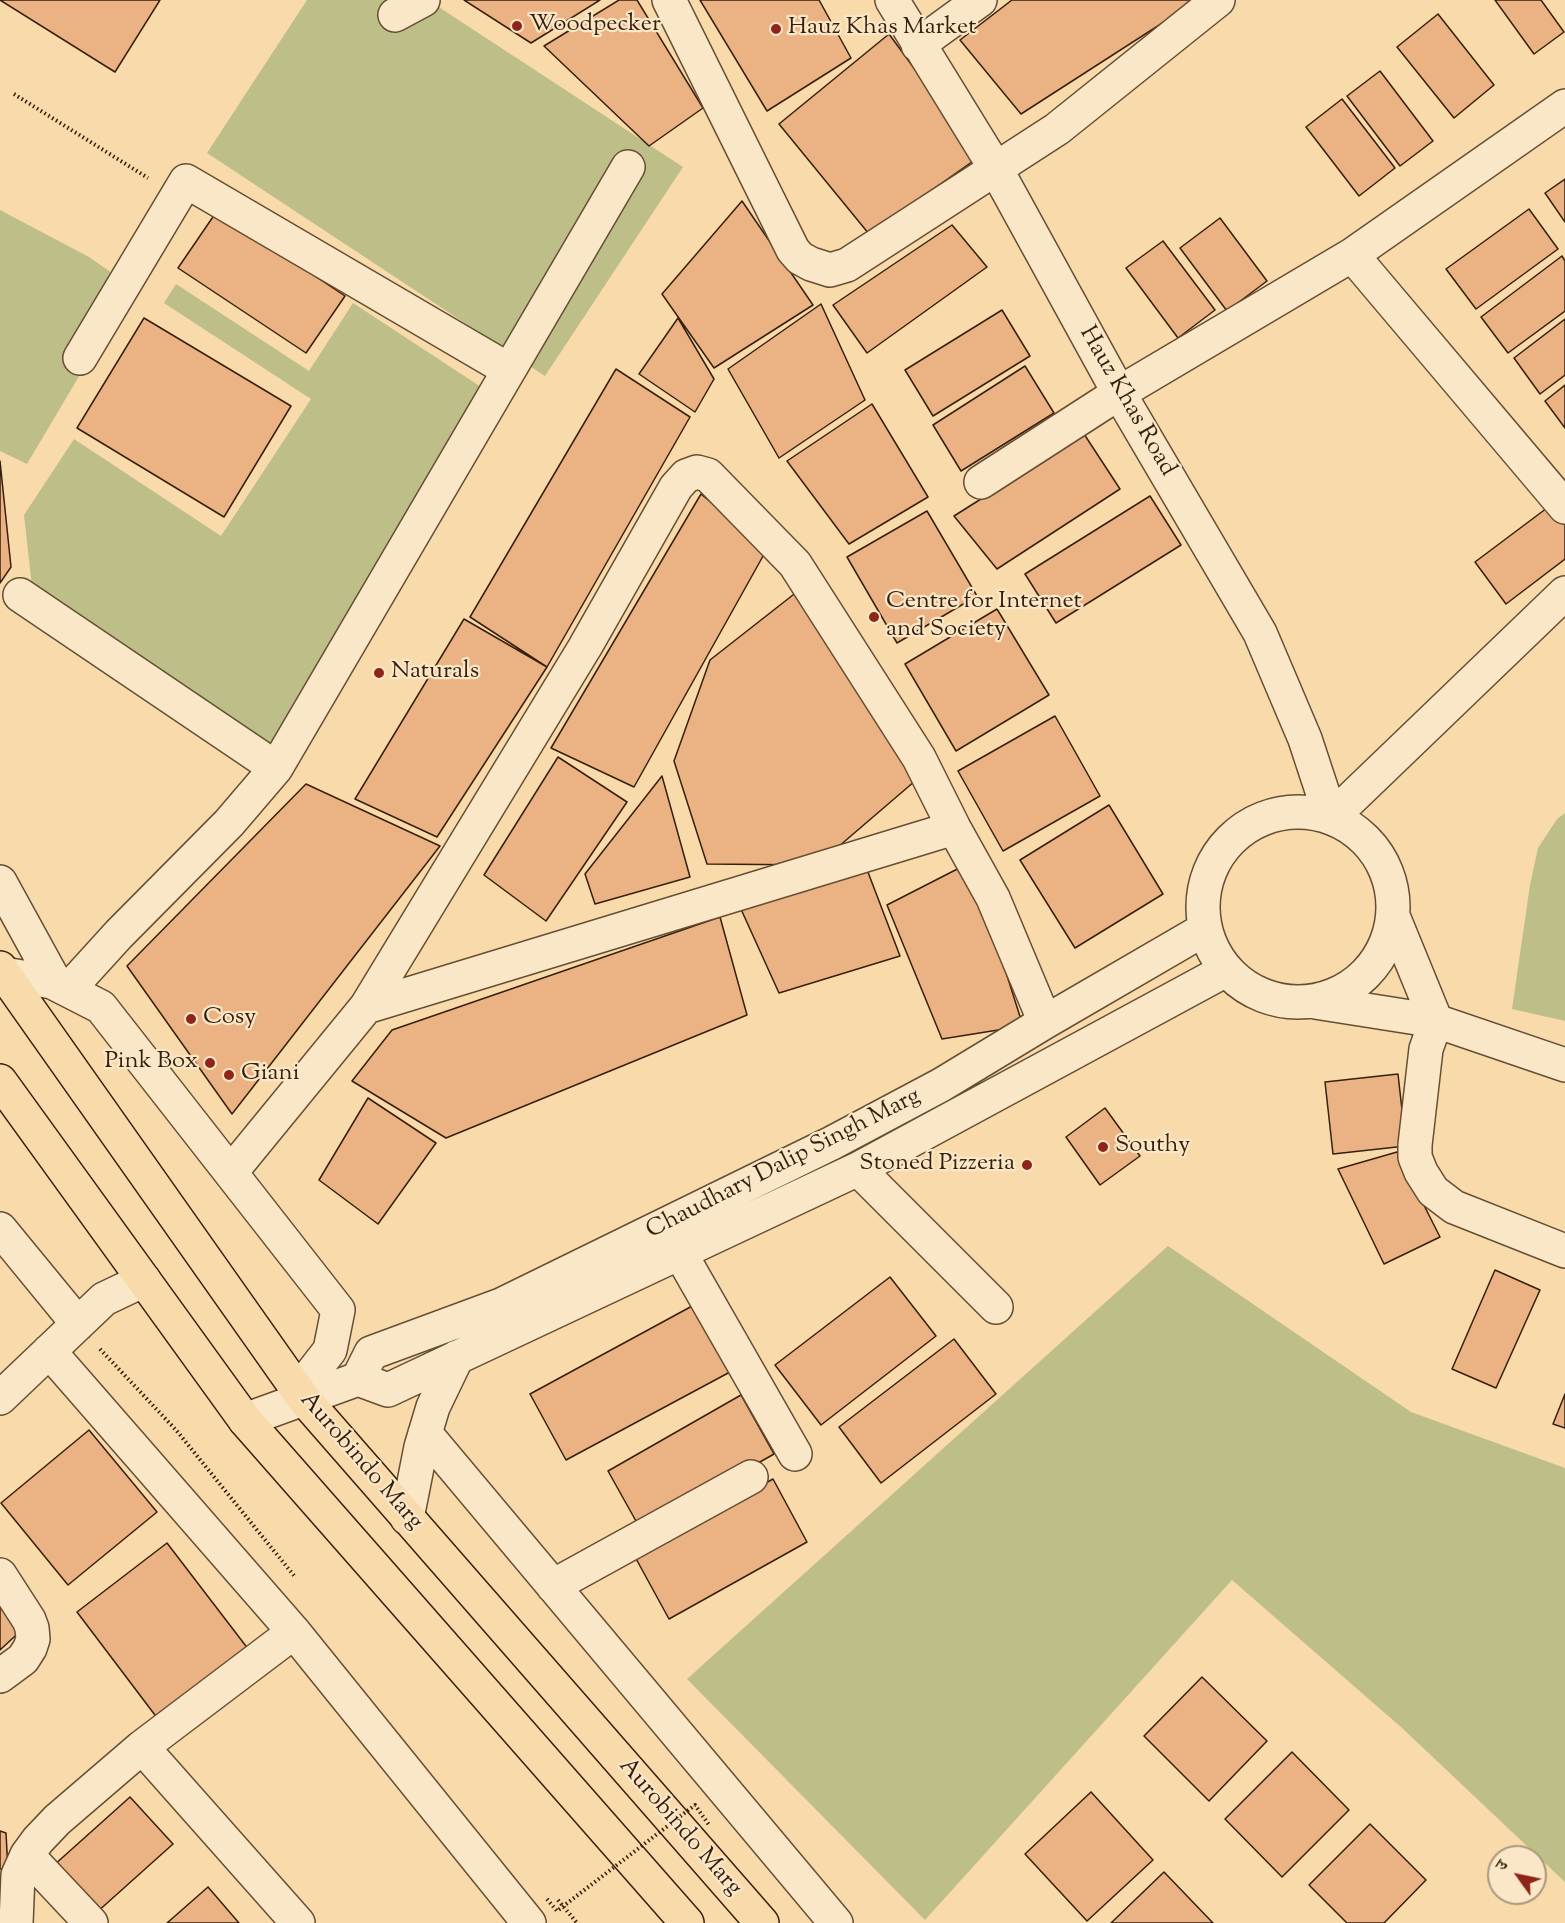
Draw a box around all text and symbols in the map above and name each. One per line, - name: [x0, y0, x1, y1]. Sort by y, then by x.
- place label: Woodpecker: [529, 12, 661, 40]
- place label: Hauz Khas Market: [788, 15, 976, 43]
- marker: Woodpecker: [510, 19, 524, 33]
- marker: Hauz Khas Market: [769, 22, 783, 36]
- street label: Hauz Khas Road: [1071, 322, 1181, 482]
- place label: Centre for Internet and Society: [886, 589, 1082, 645]
- marker: Centre for Internet and Society: [867, 610, 881, 624]
- place label: Naturals: [391, 659, 479, 687]
- marker: Naturals: [372, 666, 386, 680]
- place label: Cosy: [203, 1005, 256, 1033]
- marker: Cosy: [184, 1012, 198, 1026]
- place label: Pink Box: [104, 1049, 198, 1077]
- marker: Pink Box: [203, 1056, 217, 1070]
- place label: Giani: [241, 1061, 300, 1089]
- marker: Giani: [222, 1068, 236, 1082]
- street label: Chaudhary Dalip Singh Marg: [642, 1083, 926, 1247]
- place label: Southy: [1115, 1133, 1190, 1161]
- marker: Southy: [1096, 1140, 1110, 1154]
- place label: Stoned Pizzeria: [859, 1151, 1015, 1179]
- marker: Stoned Pizzeria: [1020, 1158, 1034, 1172]
- street label: Aurobindo Marg: [292, 1387, 428, 1537]
- street label: Aurobindo Marg: [611, 1753, 747, 1903]
- north arrow: [1487, 1845, 1547, 1905]
- text: उ: [1491, 1856, 1515, 1876]

